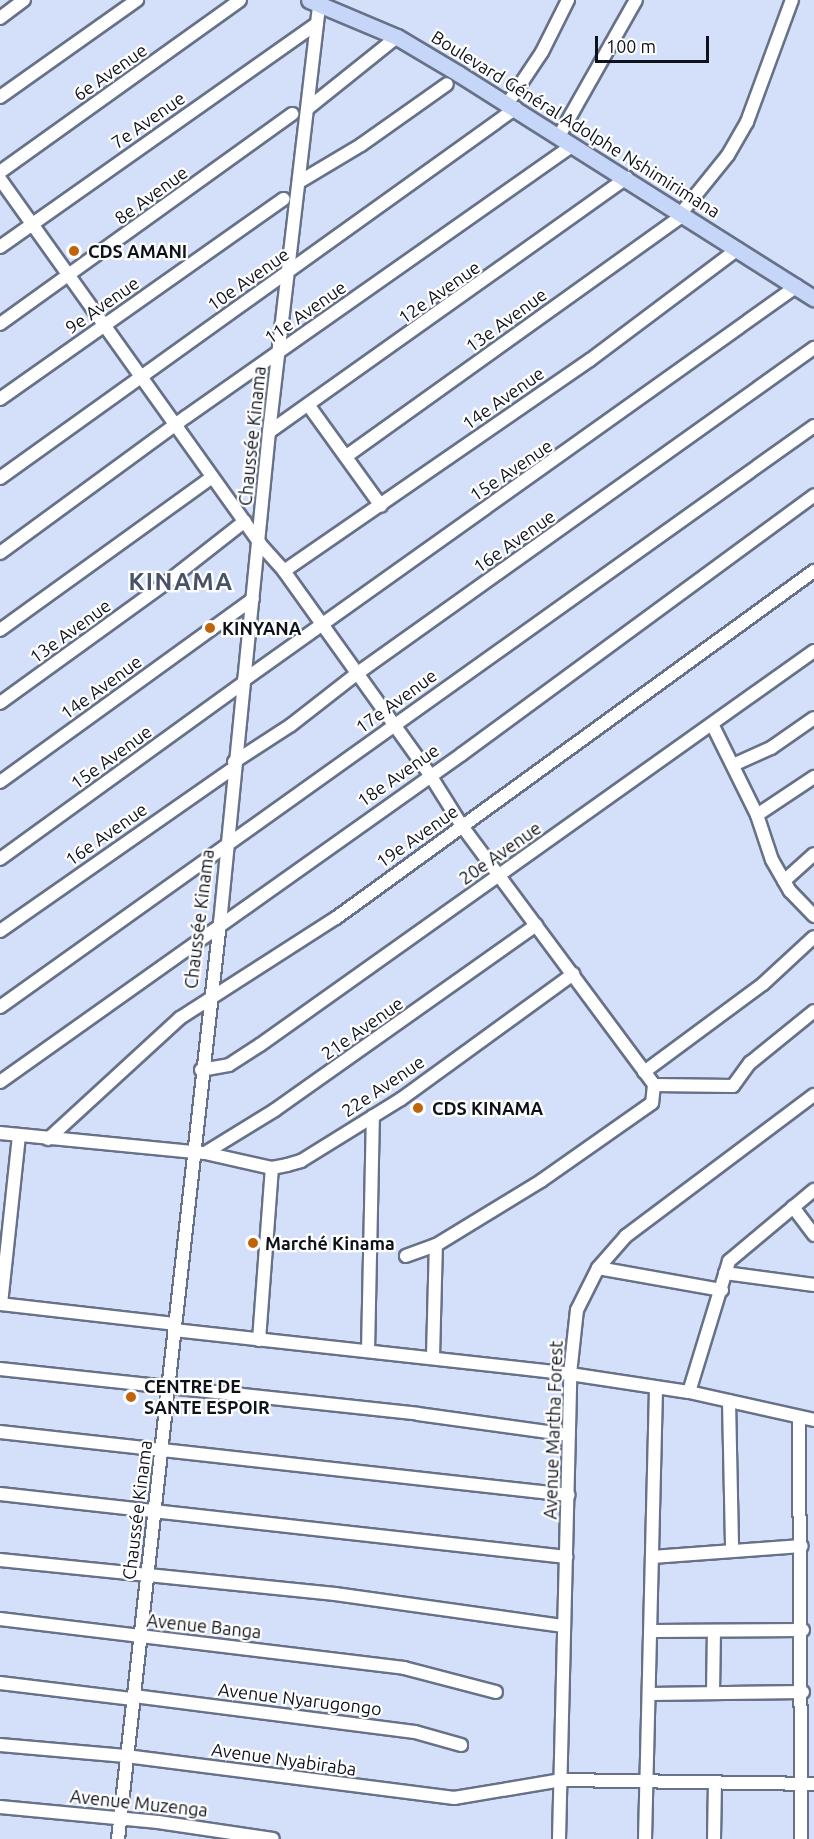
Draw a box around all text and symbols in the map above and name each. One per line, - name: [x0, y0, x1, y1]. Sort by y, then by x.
- scale bar: [598, 24, 712, 62]
- street label: Boulevard Général Adolphe Nshimirimana: [428, 26, 724, 222]
- text: 100 m: [606, 36, 656, 56]
- street label: 6e Avenue: [69, 39, 151, 105]
- street label: 7e Avenue: [107, 87, 189, 153]
- street label: 8e Avenue: [110, 161, 192, 229]
- place label: CDS AMANI: [88, 240, 187, 262]
- marker: CDS AMANI: [65, 242, 83, 260]
- street label: 10e Avenue: [203, 243, 293, 315]
- street label: 12e Avenue: [394, 256, 484, 328]
- street label: 9e Avenue: [61, 272, 143, 338]
- street label: 11e Avenue: [260, 276, 350, 348]
- street label: 13e Avenue: [461, 283, 551, 357]
- street label: 14e Avenue: [458, 362, 548, 434]
- street label: Chaussée Kinama: [234, 365, 270, 507]
- street label: 15e Avenue: [466, 434, 556, 506]
- street label: 16e Avenue: [469, 505, 559, 577]
- district label: KINAMA: [128, 568, 234, 596]
- street label: 13e Avenue: [25, 594, 115, 668]
- place label: KINYANA: [222, 617, 301, 639]
- marker: KINYANA: [203, 621, 217, 635]
- street label: 14e Avenue: [56, 650, 146, 724]
- street label: 17e Avenue: [351, 664, 441, 738]
- street label: 15e Avenue: [66, 720, 156, 794]
- street label: 18e Avenue: [353, 739, 443, 811]
- street label: 16e Avenue: [61, 798, 151, 870]
- street label: 19e Avenue: [372, 800, 462, 872]
- street label: 20e Avenue: [455, 817, 545, 889]
- street label: Chaussée Kinama: [180, 848, 218, 990]
- street label: 21e Avenue: [317, 992, 407, 1064]
- street label: 22e Avenue: [338, 1050, 428, 1122]
- place label: CDS KINAMA: [432, 1097, 543, 1119]
- marker: CDS KINAMA: [409, 1099, 427, 1117]
- place label: Marché Kinama: [265, 1232, 395, 1254]
- marker: Marché Kinama: [246, 1236, 260, 1250]
- street label: Avenue Martha Forest: [539, 1340, 567, 1520]
- place label: CENTRE DE SANTE ESPOIR: [144, 1376, 270, 1418]
- marker: CENTRE DE SANTE ESPOIR: [122, 1388, 140, 1406]
- street label: Chaussée Kinama: [118, 1439, 156, 1581]
- street label: Avenue Banga: [146, 1609, 262, 1643]
- street label: Avenue Nyarugongo: [217, 1678, 383, 1720]
- street label: Avenue Nyabiraba: [210, 1738, 358, 1780]
- street label: Avenue Muzenga: [69, 1785, 209, 1821]

